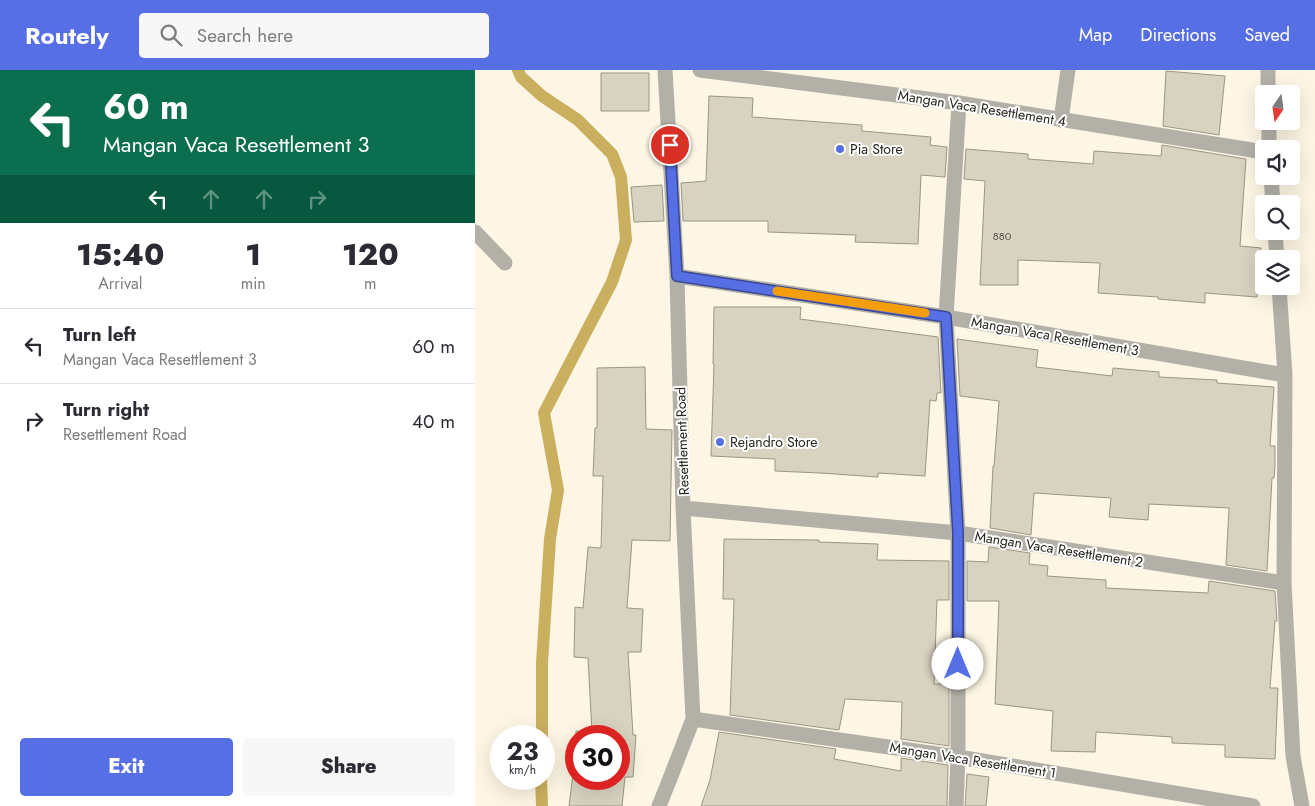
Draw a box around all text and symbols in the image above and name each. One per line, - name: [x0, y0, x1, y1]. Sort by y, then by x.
- search box: [139, 13, 489, 58]
- text: Routely: [25, 18, 109, 53]
- icon: search: [157, 21, 185, 49]
- text: Search here: [197, 22, 293, 49]
- text: Map: [1079, 22, 1112, 48]
- text: Directions: [1140, 22, 1216, 48]
- text: Saved: [1244, 22, 1290, 48]
- text: 60 m: [103, 82, 189, 132]
- street label: Mangan Vaca Resettlement 4: [896, 85, 1068, 131]
- north arrow: [1255, 85, 1300, 130]
- map controls: [1255, 85, 1300, 295]
- icon: left: [20, 90, 85, 155]
- pin: [649, 124, 691, 166]
- text: Mangan Vaca Resettlement 3: [103, 128, 370, 160]
- icon: arrive: [656, 131, 684, 159]
- place label: Pia Store: [850, 139, 903, 159]
- button: sound: [1255, 140, 1300, 185]
- marker: Pia Store: [834, 143, 846, 155]
- icon: left: [144, 185, 172, 213]
- icon: ahead: [197, 185, 225, 213]
- icon: ahead: [250, 185, 278, 213]
- icon: right: [303, 185, 331, 213]
- button: search: [1255, 195, 1300, 240]
- house number: 880: [993, 228, 1012, 244]
- text: 15:40: [76, 233, 164, 276]
- text: 1: [245, 233, 261, 276]
- text: 120: [342, 233, 399, 276]
- button: layers: [1255, 250, 1300, 295]
- text: Arrival: [98, 272, 142, 295]
- text: min: [241, 272, 266, 295]
- text: m: [364, 272, 377, 295]
- street label: Mangan Vaca Resettlement 3: [970, 311, 1141, 361]
- text: Turn left: [63, 321, 136, 348]
- icon: left: [20, 332, 48, 360]
- text: 60 m: [412, 333, 455, 360]
- text: Mangan Vaca Resettlement 3: [63, 348, 257, 371]
- street label: Resettlement Road: [670, 387, 694, 495]
- text: Turn right: [63, 396, 149, 423]
- icon: right: [20, 407, 48, 435]
- text: 40 m: [412, 408, 455, 435]
- text: Resettlement Road: [63, 423, 187, 446]
- place label: Rejandro Store: [730, 432, 818, 452]
- marker: Rejandro Store: [714, 436, 726, 448]
- street label: Mangan Vaca Resettlement 2: [974, 526, 1145, 572]
- position arrow: [931, 637, 983, 689]
- speed limit sign: 30: [565, 725, 630, 790]
- text: 23: [507, 733, 538, 769]
- street label: Mangan Vaca Resettlement 1: [888, 737, 1058, 783]
- button: Exit: [20, 738, 233, 796]
- button: Share: [243, 738, 455, 796]
- text: km/h: [509, 761, 536, 779]

